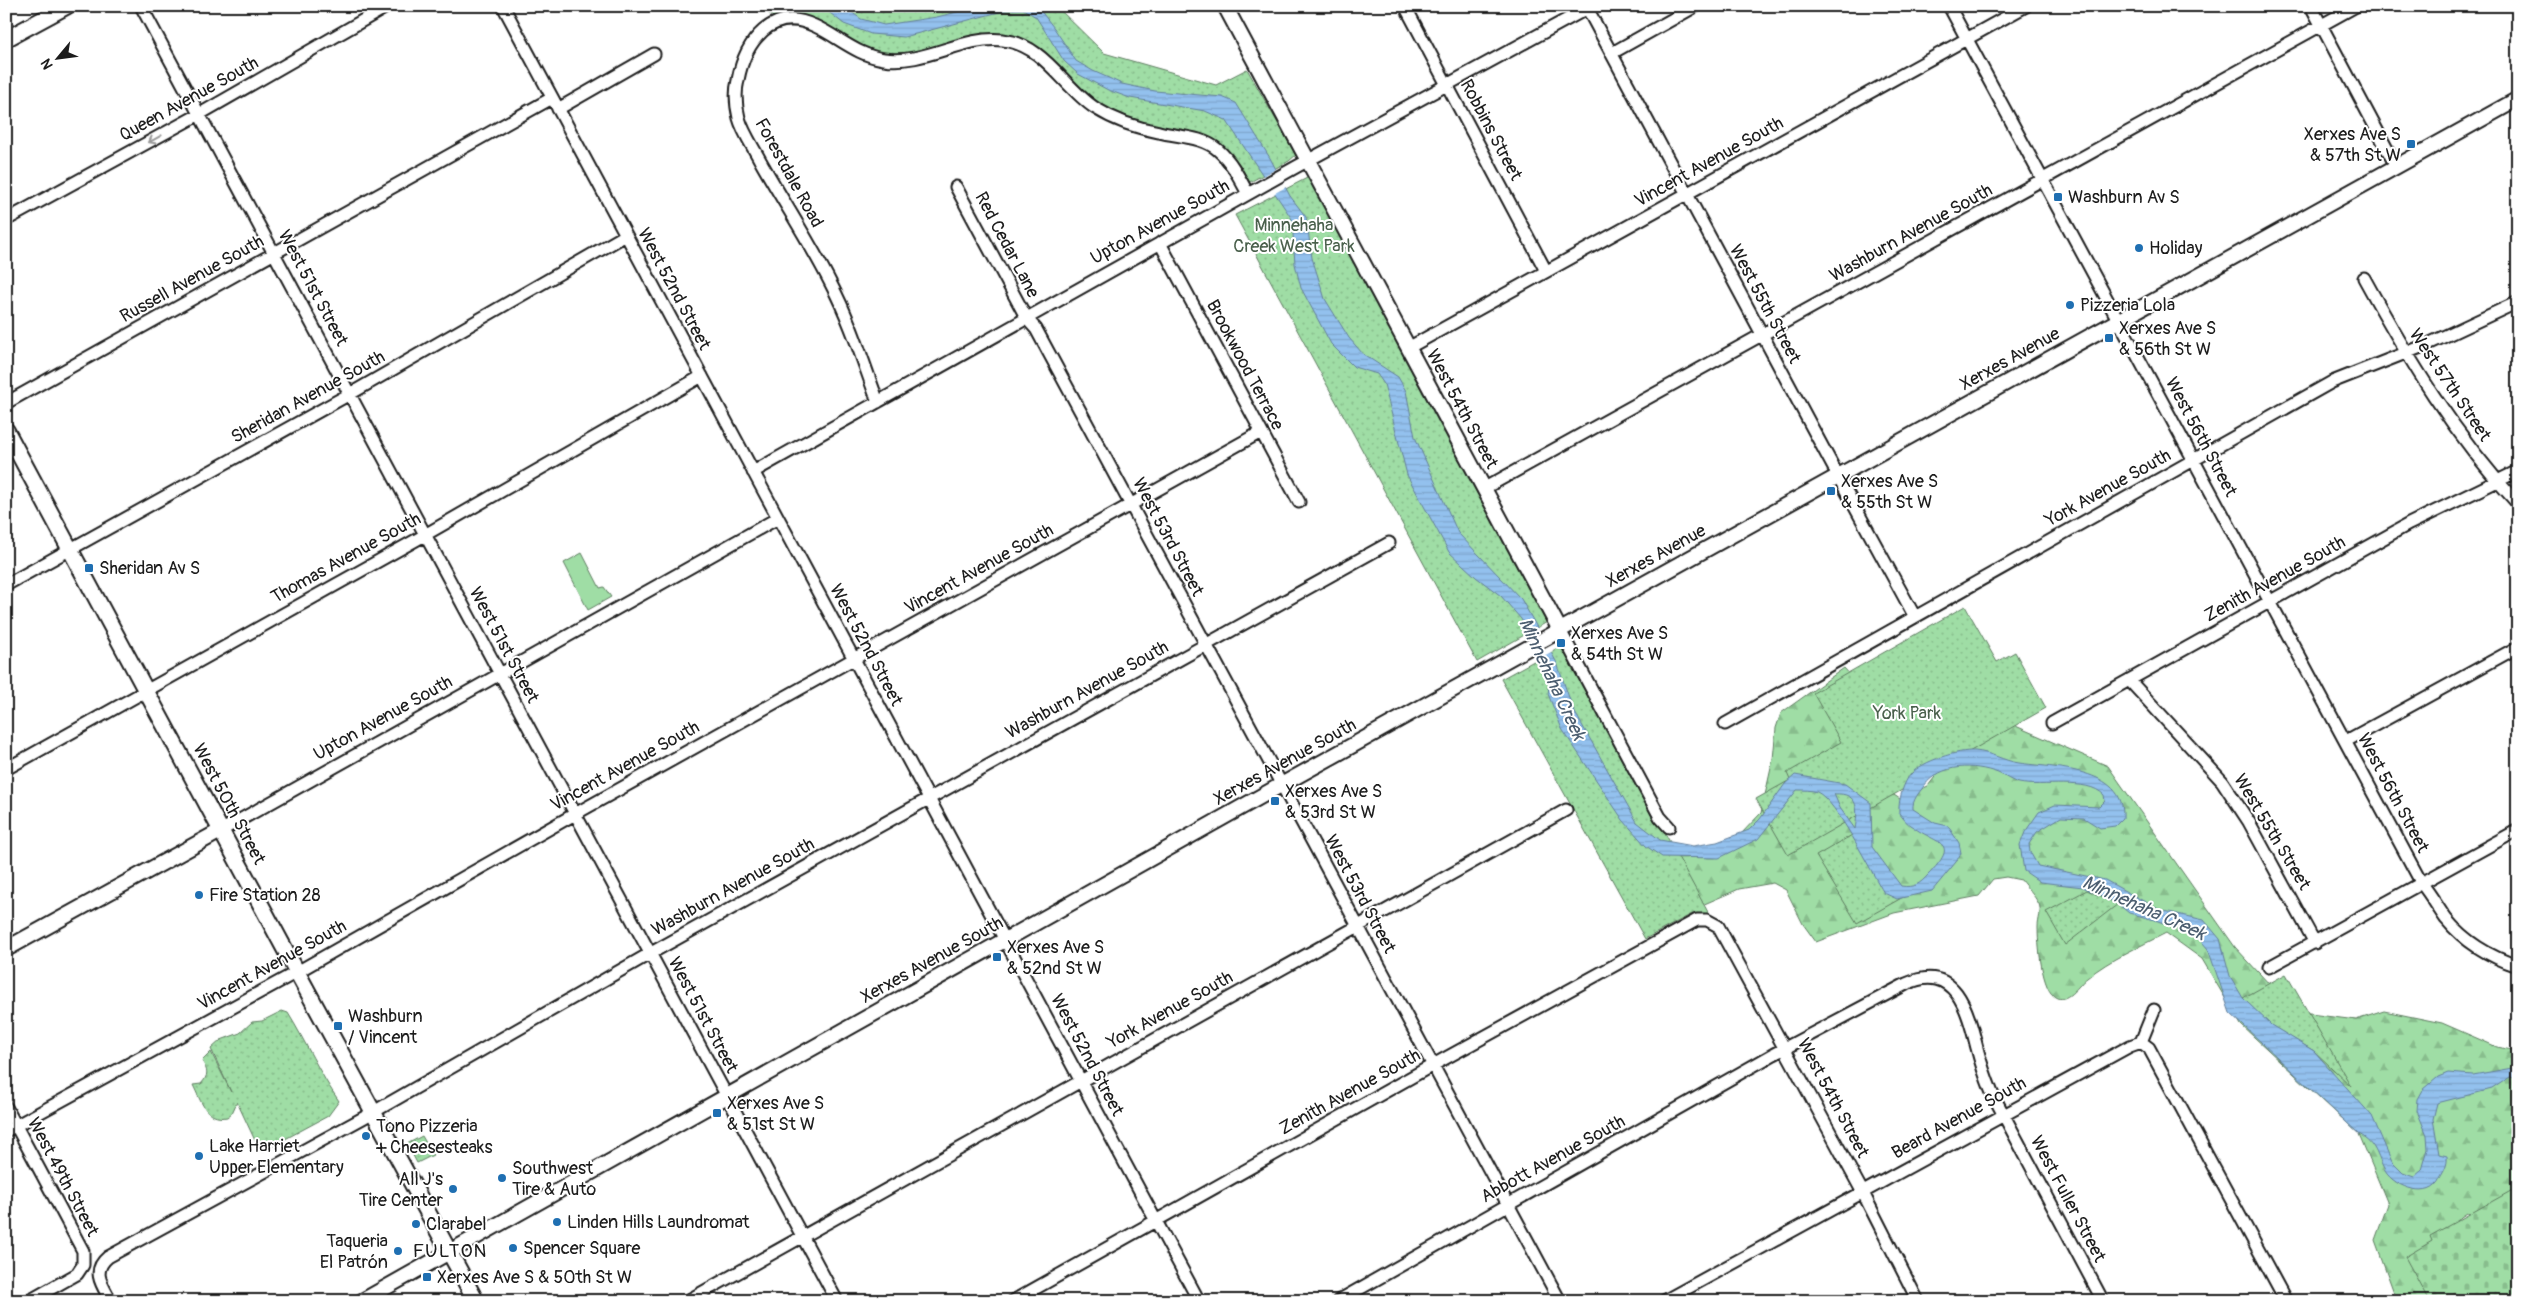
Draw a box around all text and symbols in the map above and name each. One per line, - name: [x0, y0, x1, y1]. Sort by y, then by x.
- north arrow: [32, 32, 82, 82]
- street label: Queen Avenue South: [115, 51, 263, 147]
- text: N: [37, 56, 57, 72]
- street label: Robbins Street: [1455, 75, 1528, 185]
- street label: Vincent Avenue South: [1630, 111, 1788, 213]
- street label: Forestdale Road: [750, 114, 828, 232]
- place label: Xerxes Ave S & 57th St W: [2304, 123, 2401, 167]
- one-way arrow: [149, 134, 163, 144]
- marker: Xerxes Ave S & 57th St W: [2405, 138, 2417, 150]
- street label: Upton Avenue South: [1086, 174, 1234, 270]
- street label: Washburn Avenue South: [1825, 179, 1997, 287]
- place label: Washburn Av S: [2068, 186, 2180, 209]
- street label: Red Cedar Lane: [969, 188, 1045, 302]
- marker: Washburn Av S: [2052, 191, 2064, 203]
- park label: Minnehaha Creek West Park: [1233, 214, 1355, 258]
- street label: West 52nd Street: [632, 224, 716, 355]
- street label: West 51st Street: [273, 226, 354, 351]
- street label: Russell Avenue South: [116, 230, 268, 328]
- place label: Holiday: [2149, 237, 2203, 260]
- street label: West 55th Street: [1724, 241, 1806, 368]
- marker: Holiday: [2133, 242, 2145, 254]
- place label: Pizzeria Lola: [2080, 294, 2175, 317]
- street label: Brookwood Terrace: [1201, 296, 1289, 434]
- marker: Pizzeria Lola: [2064, 299, 2076, 311]
- place label: Xerxes Ave S & 56th St W: [2119, 317, 2216, 361]
- street label: Xerxes Avenue: [1956, 322, 2064, 396]
- street label: West 57th Street: [2404, 324, 2497, 446]
- marker: Xerxes Ave S & 56th St W: [2103, 332, 2115, 344]
- street label: Sheridan Avenue South: [227, 345, 389, 449]
- street label: West 54th Street: [1421, 345, 1504, 473]
- street label: West 56th Street: [2160, 373, 2243, 501]
- street label: York Avenue South: [2040, 444, 2175, 533]
- place label: Xerxes Ave S & 55th St W: [1841, 470, 1938, 514]
- street label: West 53rd Street: [1127, 474, 1209, 601]
- marker: Xerxes Ave S & 55th St W: [1825, 485, 1837, 497]
- street label: Thomas Avenue South: [267, 507, 425, 609]
- street label: Vincent Avenue South: [900, 518, 1058, 620]
- street label: Xerxes Avenue: [1602, 519, 1710, 593]
- street label: Zenith Avenue South: [2200, 531, 2350, 627]
- place label: Sheridan Av S: [99, 557, 200, 580]
- marker: Sheridan Av S: [83, 562, 95, 574]
- street label: West 52nd Street: [824, 580, 908, 711]
- street label: West 51st Street: [464, 583, 545, 708]
- water label: Minnehaha Creek: [1513, 614, 1592, 746]
- place label: Xerxes Ave S & 54th St W: [1571, 622, 1668, 666]
- street label: Washburn Avenue South: [1001, 636, 1173, 744]
- marker: Xerxes Ave S & 54th St W: [1555, 637, 1567, 649]
- street label: Upton Avenue South: [309, 670, 457, 766]
- park label: York Park: [1872, 702, 1941, 725]
- street label: Xerxes Avenue South: [1210, 713, 1360, 811]
- street label: Vincent Avenue South: [546, 715, 704, 817]
- street label: West 56th Street: [2352, 729, 2435, 857]
- street label: West 50th Street: [187, 739, 271, 869]
- street label: West 55th Street: [2228, 770, 2316, 895]
- place label: Xerxes Ave S & 53rd St W: [1285, 780, 1382, 824]
- marker: Xerxes Ave S & 53rd St W: [1269, 795, 1281, 807]
- street label: West 53rd Street: [1319, 831, 1401, 958]
- street label: Washburn Avenue South: [647, 833, 819, 941]
- water label: Minnehaha Creek: [2079, 870, 2211, 947]
- place label: Fire Station 28: [209, 884, 321, 907]
- marker: Fire Station 28: [193, 889, 205, 901]
- street label: Xerxes Avenue South: [857, 911, 1007, 1009]
- street label: Vincent Avenue South: [193, 914, 351, 1016]
- place label: Xerxes Ave S & 52nd St W: [1007, 936, 1104, 980]
- marker: Xerxes Ave S & 52nd St W: [991, 951, 1003, 963]
- street label: West 51st Street: [663, 953, 744, 1078]
- street label: York Avenue South: [1102, 966, 1237, 1055]
- street label: West 52nd Street: [1045, 990, 1129, 1121]
- place label: Washburn / Vincent: [348, 1005, 423, 1049]
- marker: Washburn / Vincent: [332, 1020, 344, 1032]
- street label: West 54th Street: [1792, 1034, 1875, 1162]
- street label: Zenith Avenue South: [1275, 1044, 1425, 1140]
- street label: Beard Avenue South: [1888, 1071, 2030, 1165]
- place label: Xerxes Ave S & 51st St W: [727, 1092, 824, 1136]
- marker: Xerxes Ave S & 51st St W: [711, 1107, 723, 1119]
- street label: Abbott Avenue South: [1477, 1110, 1629, 1208]
- street label: West 49th Street: [22, 1114, 104, 1241]
- place label: Tono Pizzeria + Cheesesteaks: [375, 1115, 492, 1159]
- marker: Tono Pizzeria + Cheesesteaks: [360, 1130, 372, 1142]
- street label: West Fuller Street: [2025, 1132, 2111, 1267]
- place label: Lake Harriet Upper Elementary: [209, 1135, 344, 1179]
- marker: Lake Harriet Upper Elementary: [193, 1150, 205, 1162]
- place label: Southwest Tire & Auto: [512, 1157, 596, 1201]
- place label: All J's Tire Center: [359, 1168, 444, 1212]
- marker: Southwest Tire & Auto: [496, 1172, 508, 1184]
- marker: All J's Tire Center: [447, 1183, 459, 1195]
- place label: Linden Hills Laundromat: [567, 1211, 750, 1234]
- place label: Clarabel: [426, 1213, 487, 1236]
- marker: Linden Hills Laundromat: [551, 1216, 563, 1228]
- marker: Clarabel: [410, 1218, 422, 1230]
- place label: Taqueria El Patrón: [320, 1230, 388, 1274]
- place label: Spencer Square: [523, 1237, 640, 1260]
- district label: FULTON: [413, 1239, 487, 1263]
- marker: Spencer Square: [507, 1242, 519, 1254]
- marker: Taqueria El Patrón: [392, 1245, 404, 1257]
- place label: Xerxes Ave S & 50th St W: [437, 1266, 632, 1289]
- marker: Xerxes Ave S & 50th St W: [421, 1271, 433, 1283]

